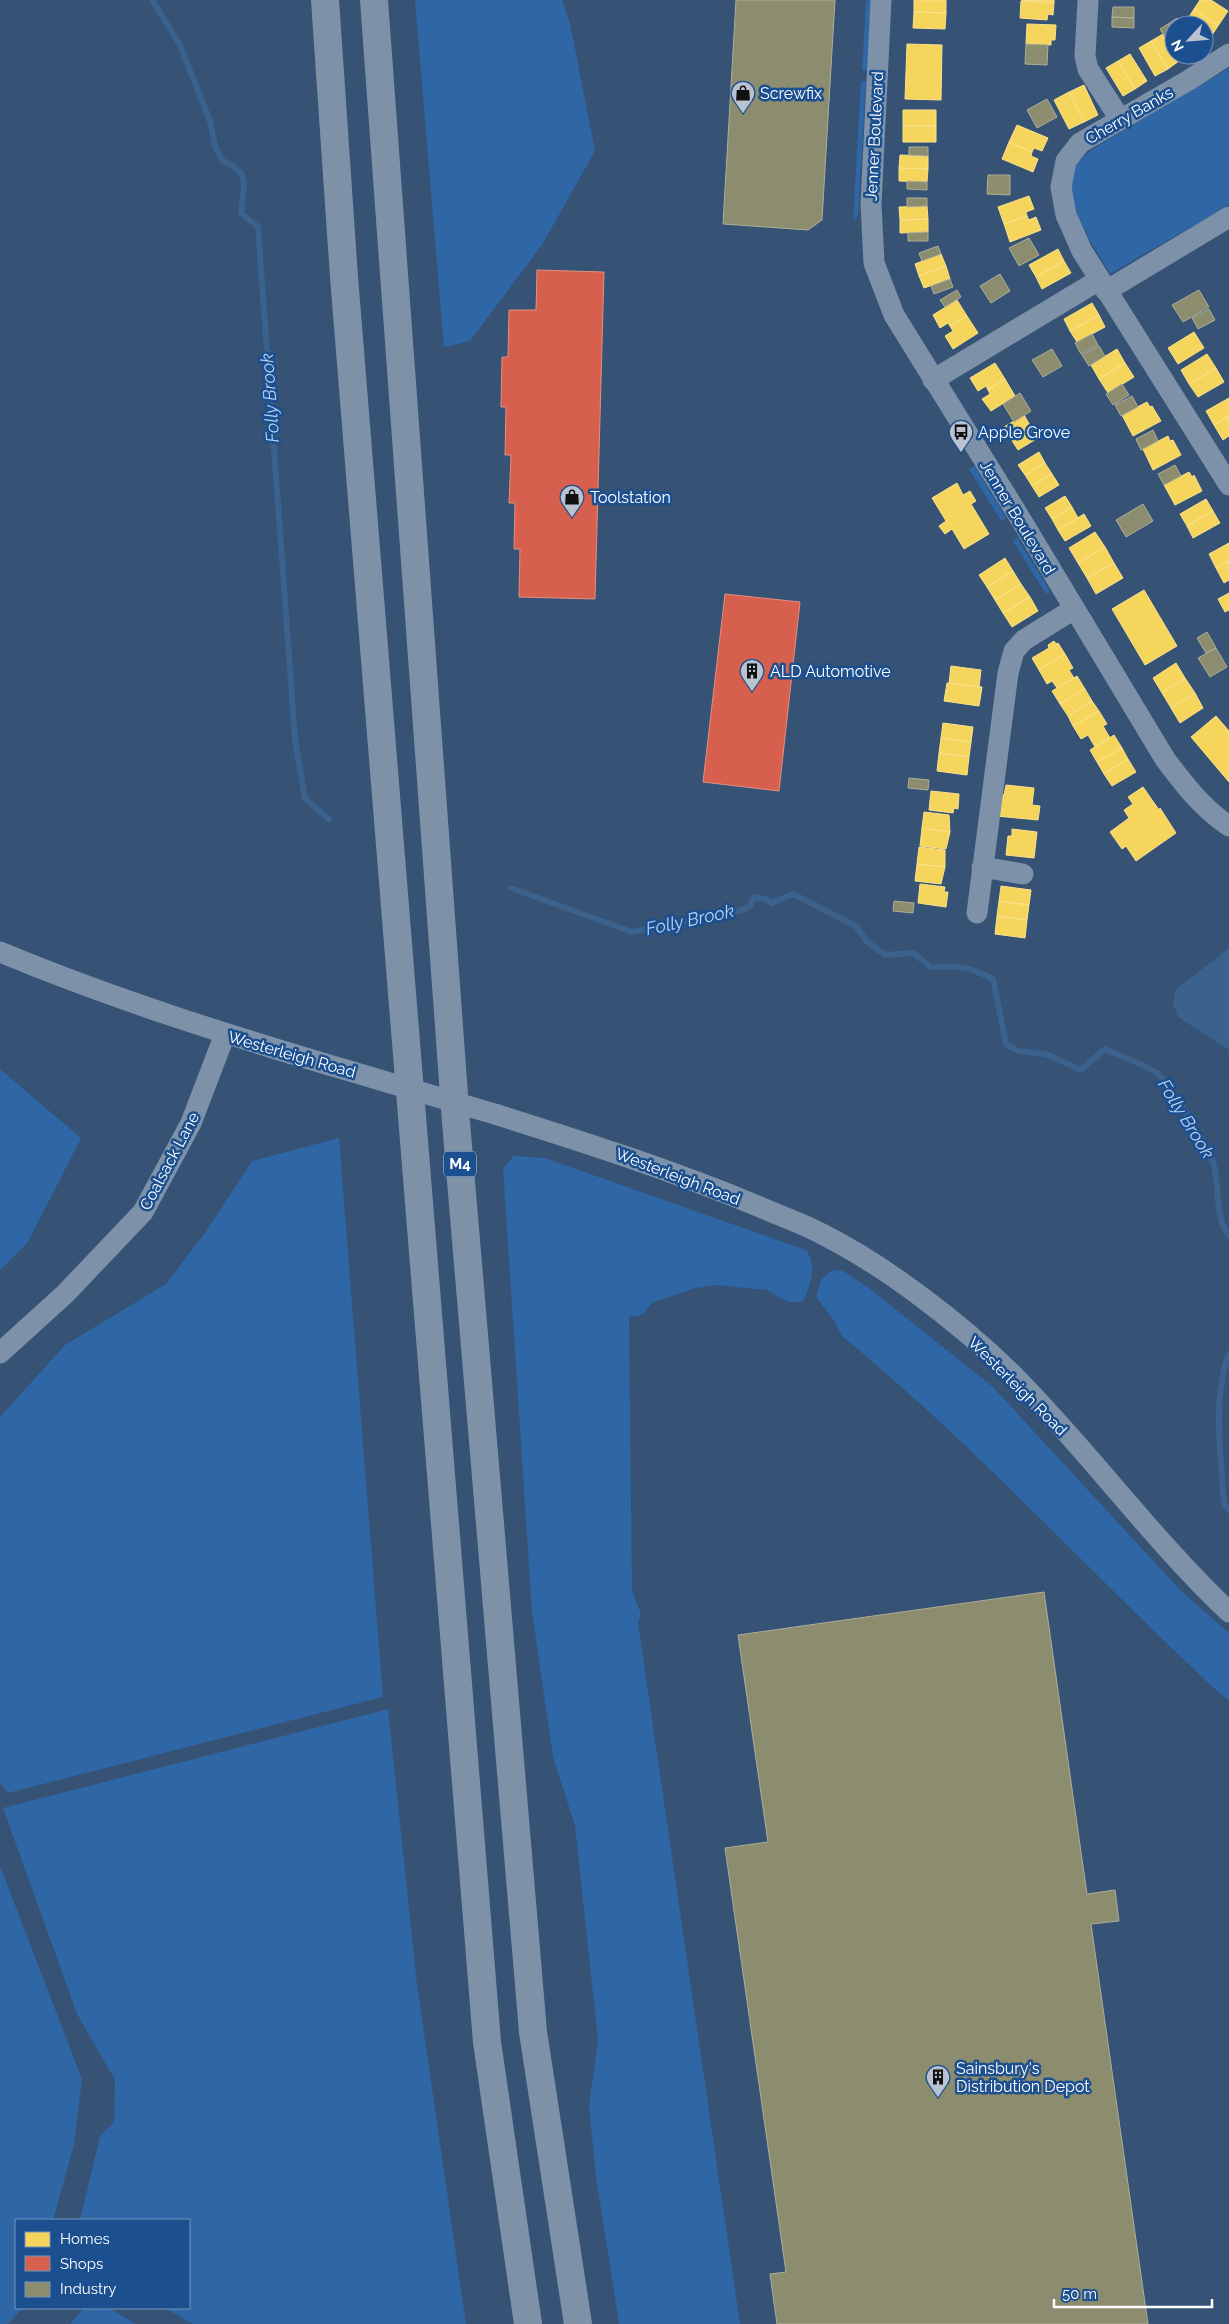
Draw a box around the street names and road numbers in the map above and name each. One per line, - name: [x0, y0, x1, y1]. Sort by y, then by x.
- street label: Jenner Boulevard: [862, 71, 887, 201]
- street label: Cherry Banks: [1082, 83, 1177, 148]
- street label: Jenner Boulevard: [976, 457, 1059, 578]
- street label: Westerleigh Road: [226, 1027, 358, 1082]
- street label: Coalsack Lane: [136, 1109, 203, 1213]
- street label: Westerleigh Road: [613, 1144, 743, 1209]
- road number: M4: [444, 1152, 476, 1176]
- street label: Westerleigh Road: [964, 1333, 1071, 1440]

